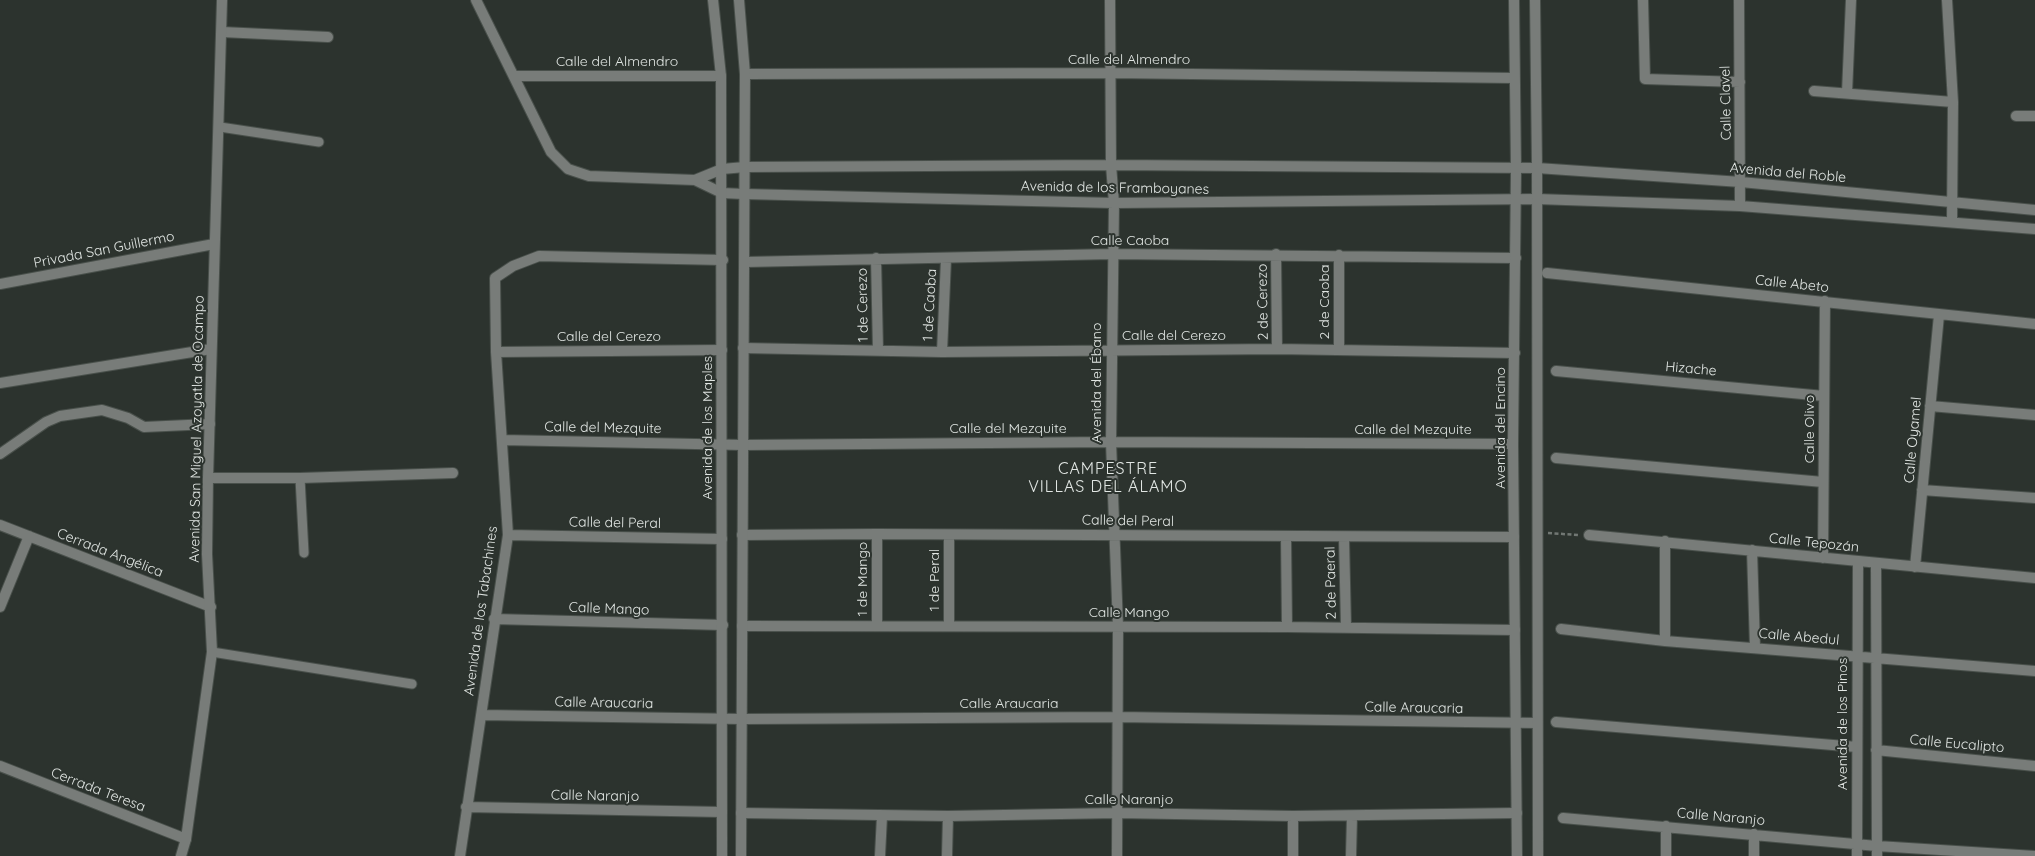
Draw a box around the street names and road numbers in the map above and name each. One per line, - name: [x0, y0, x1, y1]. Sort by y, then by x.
- street label: Calle del Almendro: [1068, 52, 1190, 68]
- street label: Calle del Almendro: [556, 54, 678, 70]
- street label: Calle Clavel: [1717, 65, 1735, 141]
- street label: Avenida del Roble: [1729, 160, 1847, 186]
- street label: Avenida de los Framboyanes: [1021, 178, 1209, 198]
- street label: Privada San Guillermo: [32, 228, 176, 272]
- street label: Calle Caoba: [1091, 233, 1169, 249]
- street label: 2 de Cerezo: [1254, 263, 1272, 341]
- street label: 2 de Caoba: [1317, 265, 1333, 339]
- street label: 1 de Cerezo: [854, 268, 872, 342]
- street label: 1 de Caoba: [920, 268, 940, 342]
- street label: Calle Abeto: [1754, 272, 1830, 296]
- street label: Avenida San Miguel Azoyatla de Ocampo: [186, 295, 208, 563]
- street label: Avenida del Ébano: [1089, 323, 1105, 443]
- street label: Calle del Cerezo: [1122, 328, 1226, 344]
- street label: Calle del Cerezo: [557, 329, 661, 345]
- street label: Avenida de los Maples: [700, 356, 716, 500]
- street label: Hizache: [1665, 358, 1717, 380]
- street label: Avenida del Encino: [1493, 367, 1509, 489]
- street label: Calle Olivo: [1802, 395, 1818, 463]
- street label: Calle Oyamel: [1901, 396, 1925, 484]
- street label: Calle del Mezquite: [544, 419, 662, 437]
- street label: Calle del Mezquite: [949, 421, 1067, 437]
- street label: Calle del Mezquite: [1354, 422, 1472, 438]
- street label: Calle del Peral: [1082, 512, 1174, 530]
- street label: Calle del Peral: [569, 514, 661, 532]
- street label: Cerrada Angélica: [55, 525, 165, 581]
- street label: Avenida de los Tabachines: [461, 525, 501, 697]
- street label: Calle Tepozán: [1768, 530, 1860, 556]
- street label: 1 de Mango: [855, 542, 871, 616]
- street label: 2 de Paeral: [1322, 546, 1340, 620]
- street label: 1 de Peral: [927, 549, 943, 611]
- street label: Calle Mango: [568, 599, 650, 619]
- street label: Calle Mango: [1089, 605, 1169, 621]
- street label: Calle Abedul: [1758, 625, 1840, 649]
- street label: Avenida de los Pinos: [1835, 658, 1851, 790]
- street label: Calle Araucaria: [554, 694, 654, 712]
- street label: Calle Araucaria: [960, 696, 1058, 712]
- street label: Calle Araucaria: [1364, 699, 1464, 717]
- street label: Calle Eucalipto: [1909, 731, 2005, 757]
- street label: Cerrada Teresa: [48, 764, 148, 816]
- street label: Calle Naranjo: [551, 787, 639, 805]
- street label: Calle Naranjo: [1085, 792, 1173, 808]
- street label: Calle Naranjo: [1676, 805, 1766, 829]

